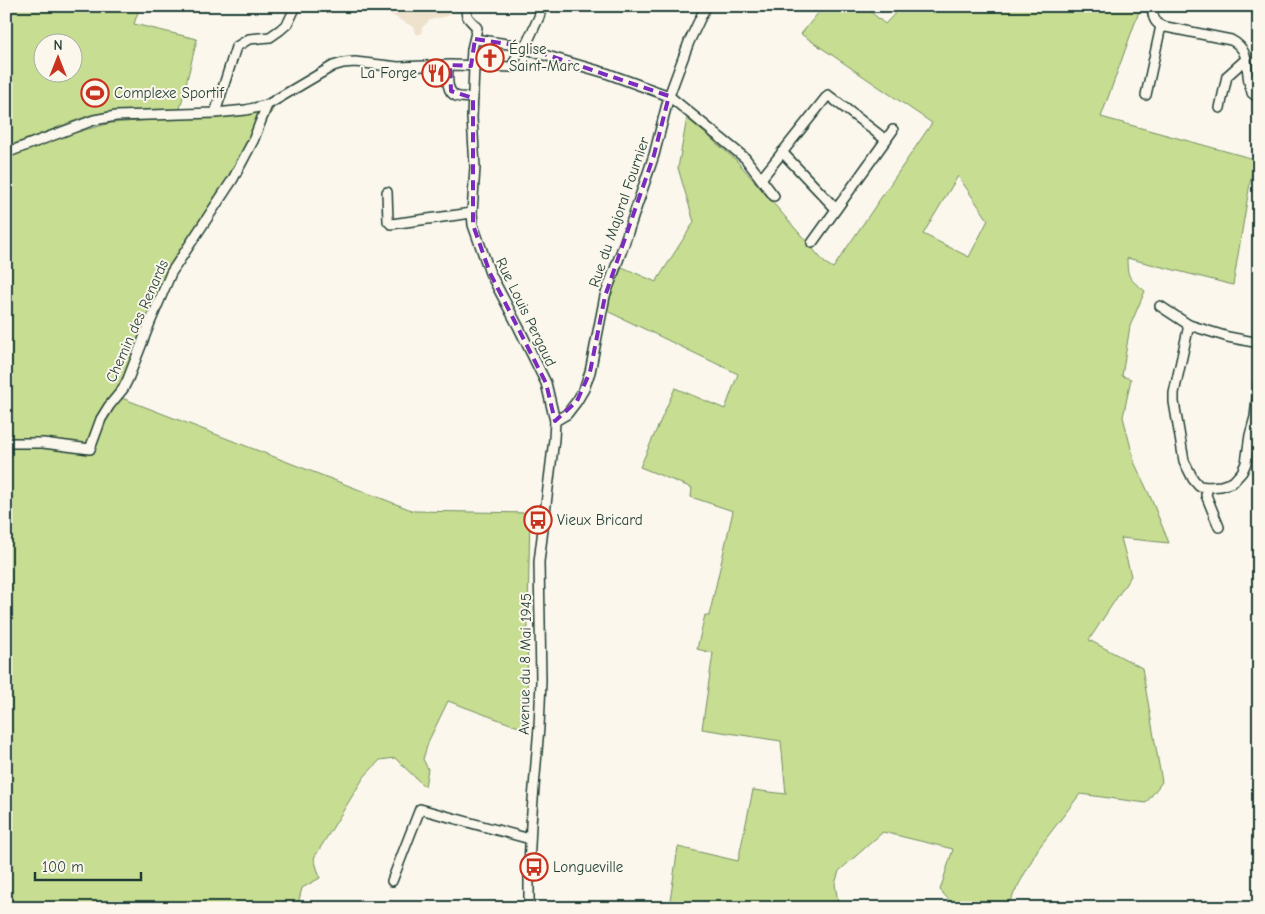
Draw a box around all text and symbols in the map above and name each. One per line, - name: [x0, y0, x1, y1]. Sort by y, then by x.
- north arrow: [32, 32, 82, 82]
- text: N: [53, 37, 63, 54]
- place label: Église Saint-Marc: [509, 39, 580, 75]
- church icon: Église Saint-Marc: [475, 43, 505, 73]
- restaurant icon: La Forge: [421, 58, 451, 88]
- place label: La Forge: [360, 64, 417, 82]
- sports icon: Complexe Sportif: [80, 78, 110, 108]
- place label: Complexe Sportif: [114, 84, 224, 102]
- street label: Rue du Majoral Fournier: [585, 134, 653, 290]
- street label: Rue Louis Pergaud: [492, 255, 560, 369]
- street label: Chemin des Renards: [102, 257, 172, 385]
- bus stop icon: Vieux Bricard: [523, 505, 553, 535]
- place label: Vieux Bricard: [557, 511, 643, 529]
- street label: Avenue du 8 Mai 1945: [515, 593, 535, 735]
- scale bar: [35, 849, 141, 881]
- bus stop icon: Longueville: [519, 852, 549, 882]
- text: 100 m: [42, 858, 84, 876]
- place label: Longueville: [553, 858, 624, 876]

